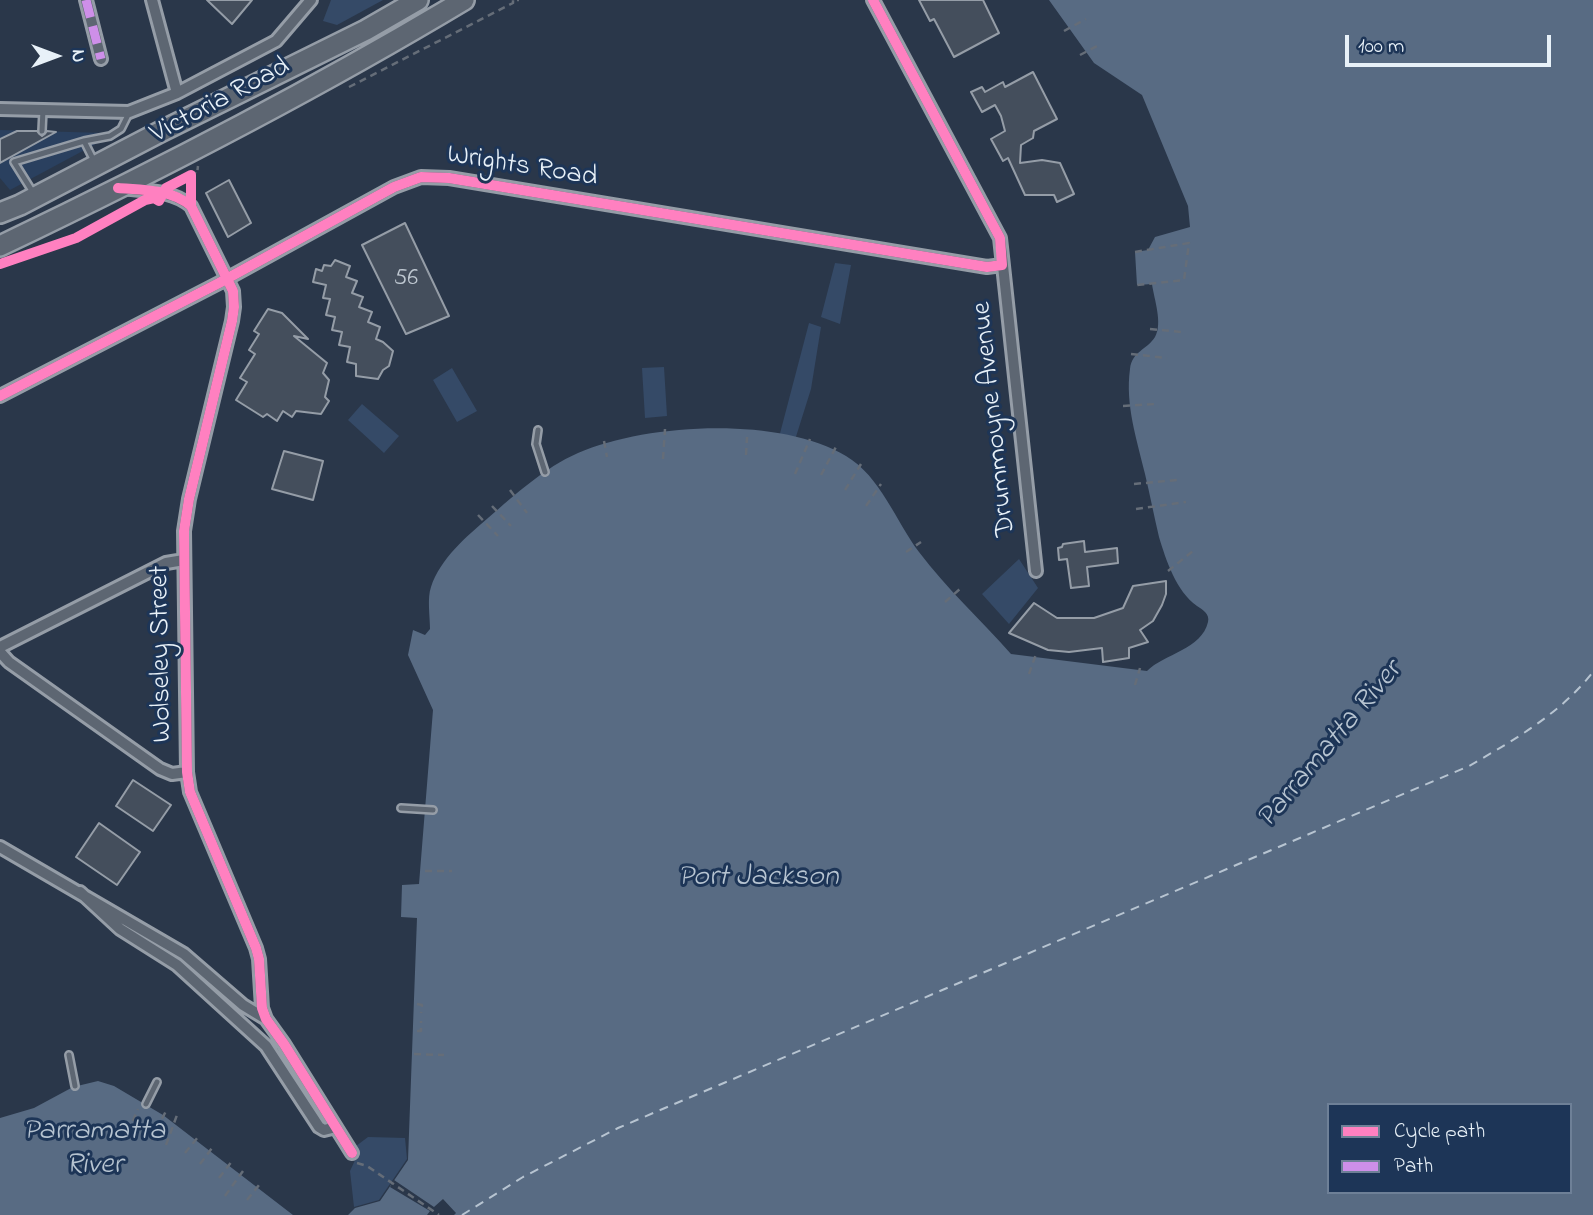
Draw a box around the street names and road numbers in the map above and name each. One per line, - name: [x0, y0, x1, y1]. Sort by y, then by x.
- street label: Victoria Road: [146, 51, 296, 153]
- street label: Wrights Road: [444, 140, 600, 196]
- street label: Drummoyne Avenue: [967, 300, 1025, 538]
- street label: Wolseley Street: [145, 565, 181, 743]

